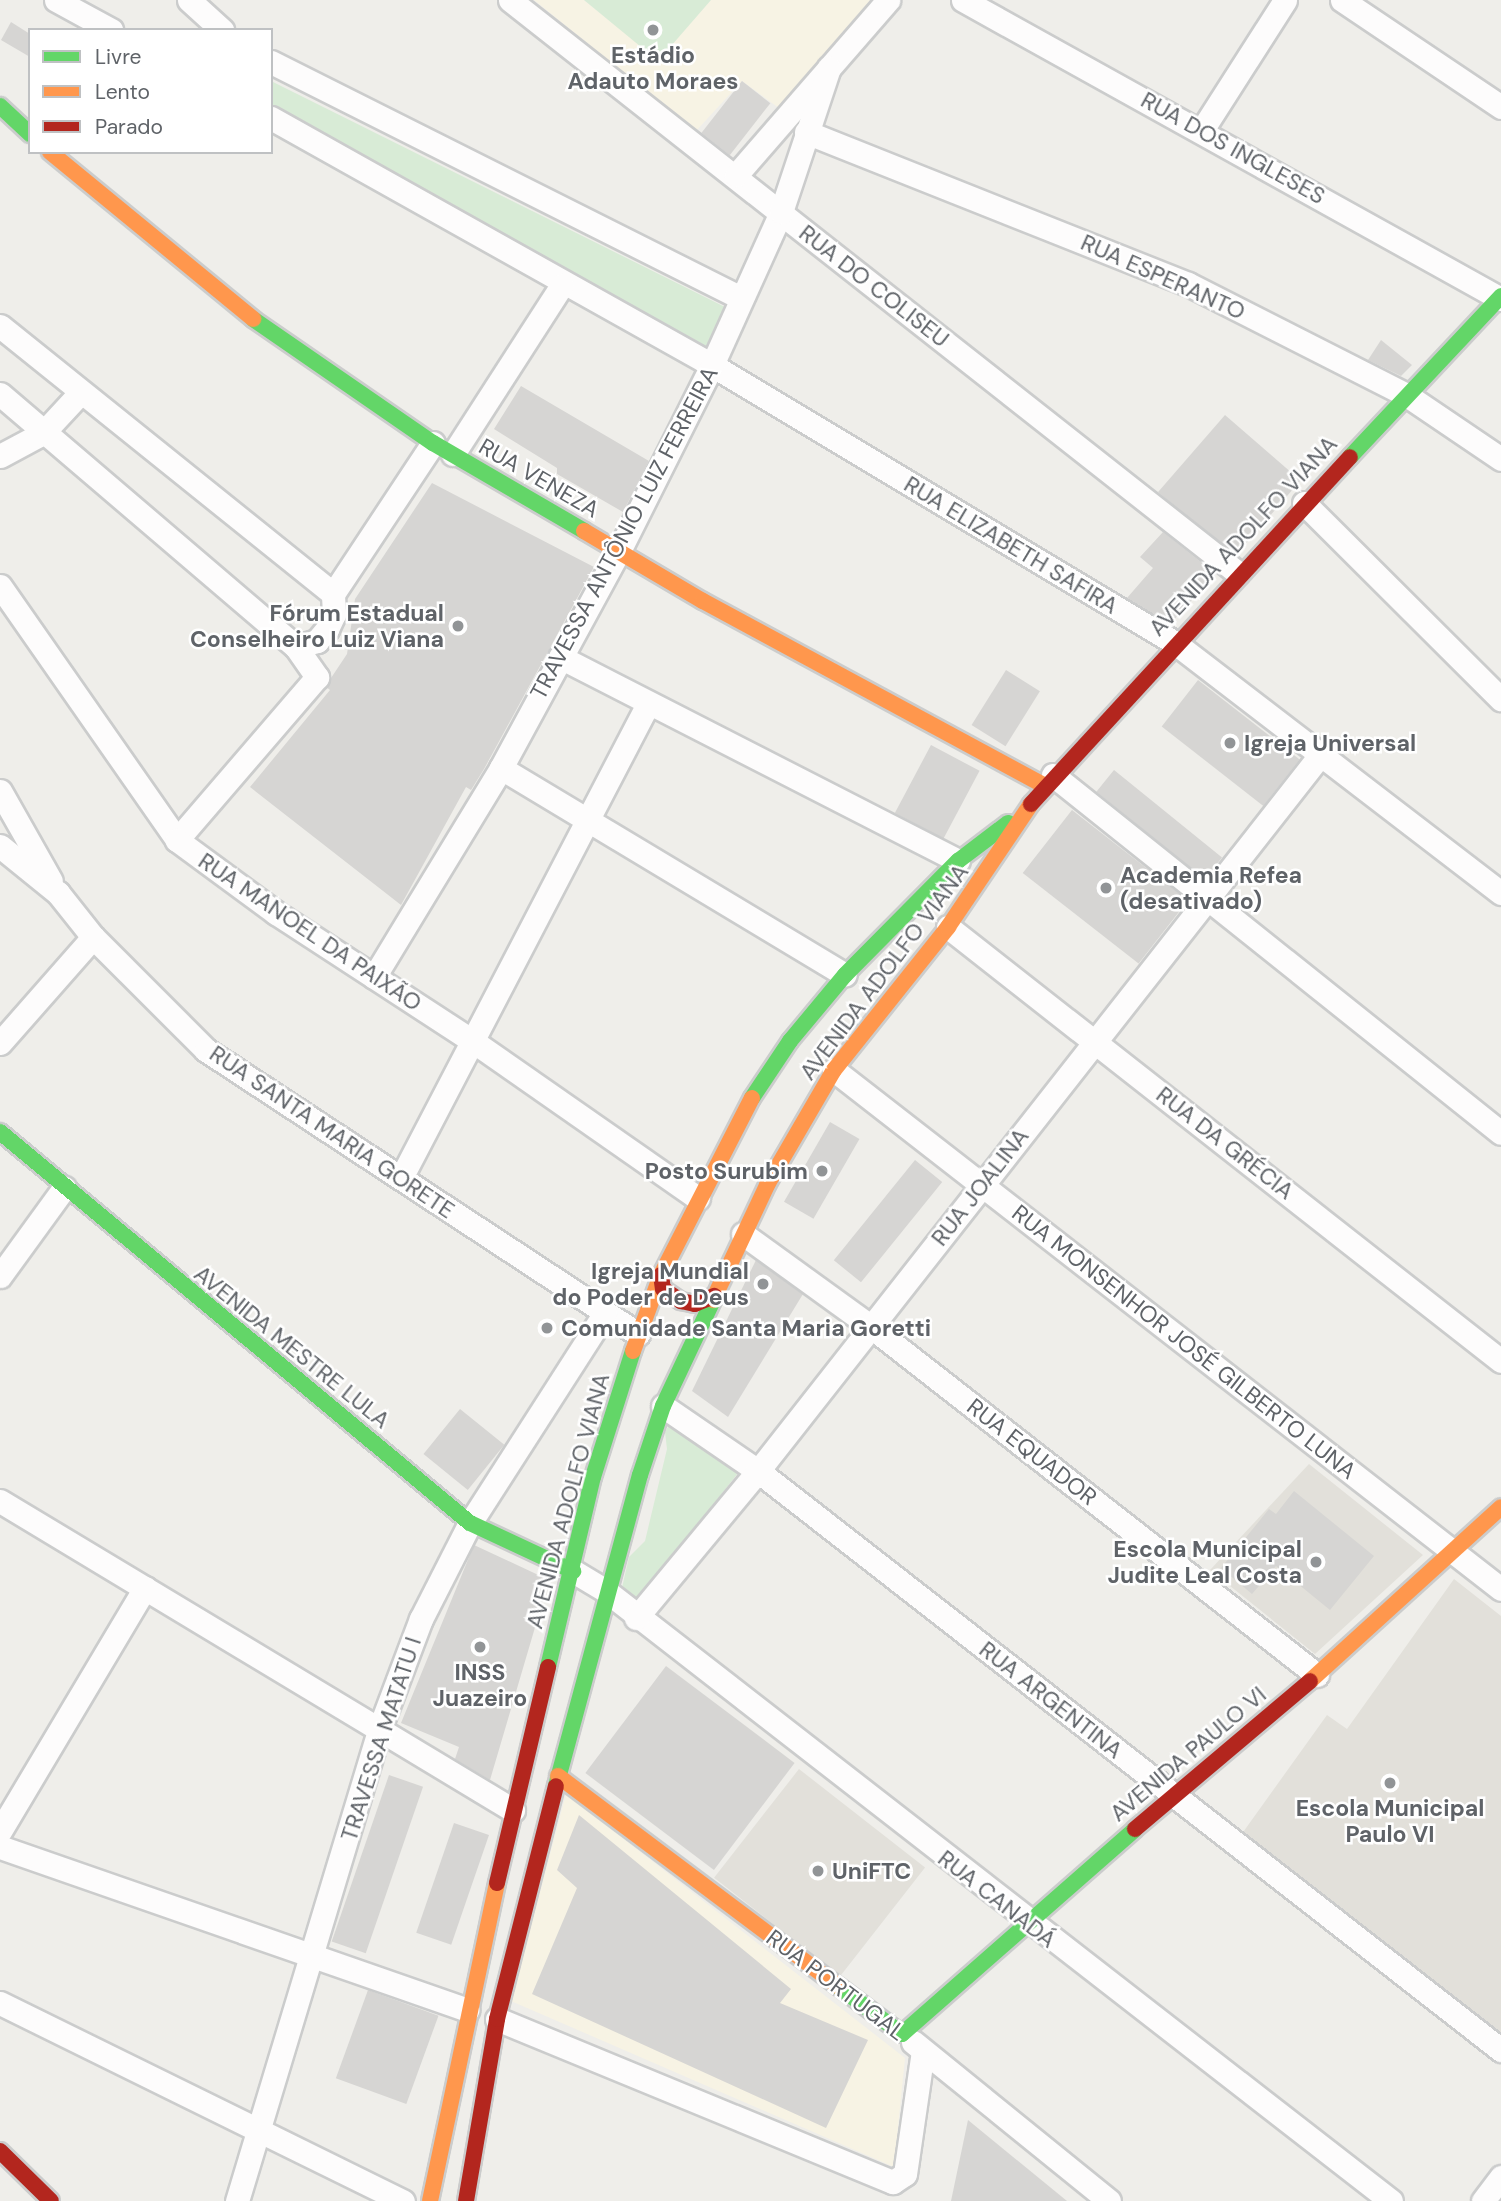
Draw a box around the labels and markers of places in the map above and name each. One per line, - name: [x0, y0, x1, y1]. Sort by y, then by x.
- marker: Estádio Adauto Moraes: [645, 22, 661, 38]
- place label: Estádio Adauto Moraes: [568, 41, 738, 95]
- place label: Fórum Estadual Conselheiro Luiz Viana: [190, 599, 444, 653]
- marker: Fórum Estadual Conselheiro Luiz Viana: [450, 618, 466, 634]
- place label: Igreja Universal: [1244, 729, 1416, 757]
- marker: Igreja Universal: [1222, 735, 1238, 751]
- place label: Academia Refea (desativado): [1120, 861, 1302, 915]
- marker: Academia Refea (desativado): [1098, 880, 1114, 896]
- place label: Posto Surubim: [645, 1157, 808, 1185]
- marker: Posto Surubim: [814, 1163, 830, 1179]
- place label: Igreja Mundial do Poder de Deus: [552, 1257, 749, 1311]
- marker: Igreja Mundial do Poder de Deus: [755, 1276, 771, 1292]
- place label: Comunidade Santa Maria Goretti: [561, 1314, 931, 1342]
- marker: Comunidade Santa Maria Goretti: [539, 1320, 555, 1336]
- place label: Escola Municipal Judite Leal Costa: [1108, 1535, 1302, 1589]
- marker: Escola Municipal Judite Leal Costa: [1308, 1554, 1324, 1570]
- marker: INSS Juazeiro: [472, 1639, 488, 1655]
- place label: INSS Juazeiro: [433, 1658, 527, 1712]
- marker: Escola Municipal Paulo VI: [1382, 1775, 1398, 1791]
- place label: Escola Municipal Paulo VI: [1296, 1794, 1484, 1848]
- place label: UniFTC: [832, 1857, 911, 1885]
- marker: UniFTC: [810, 1863, 826, 1879]

